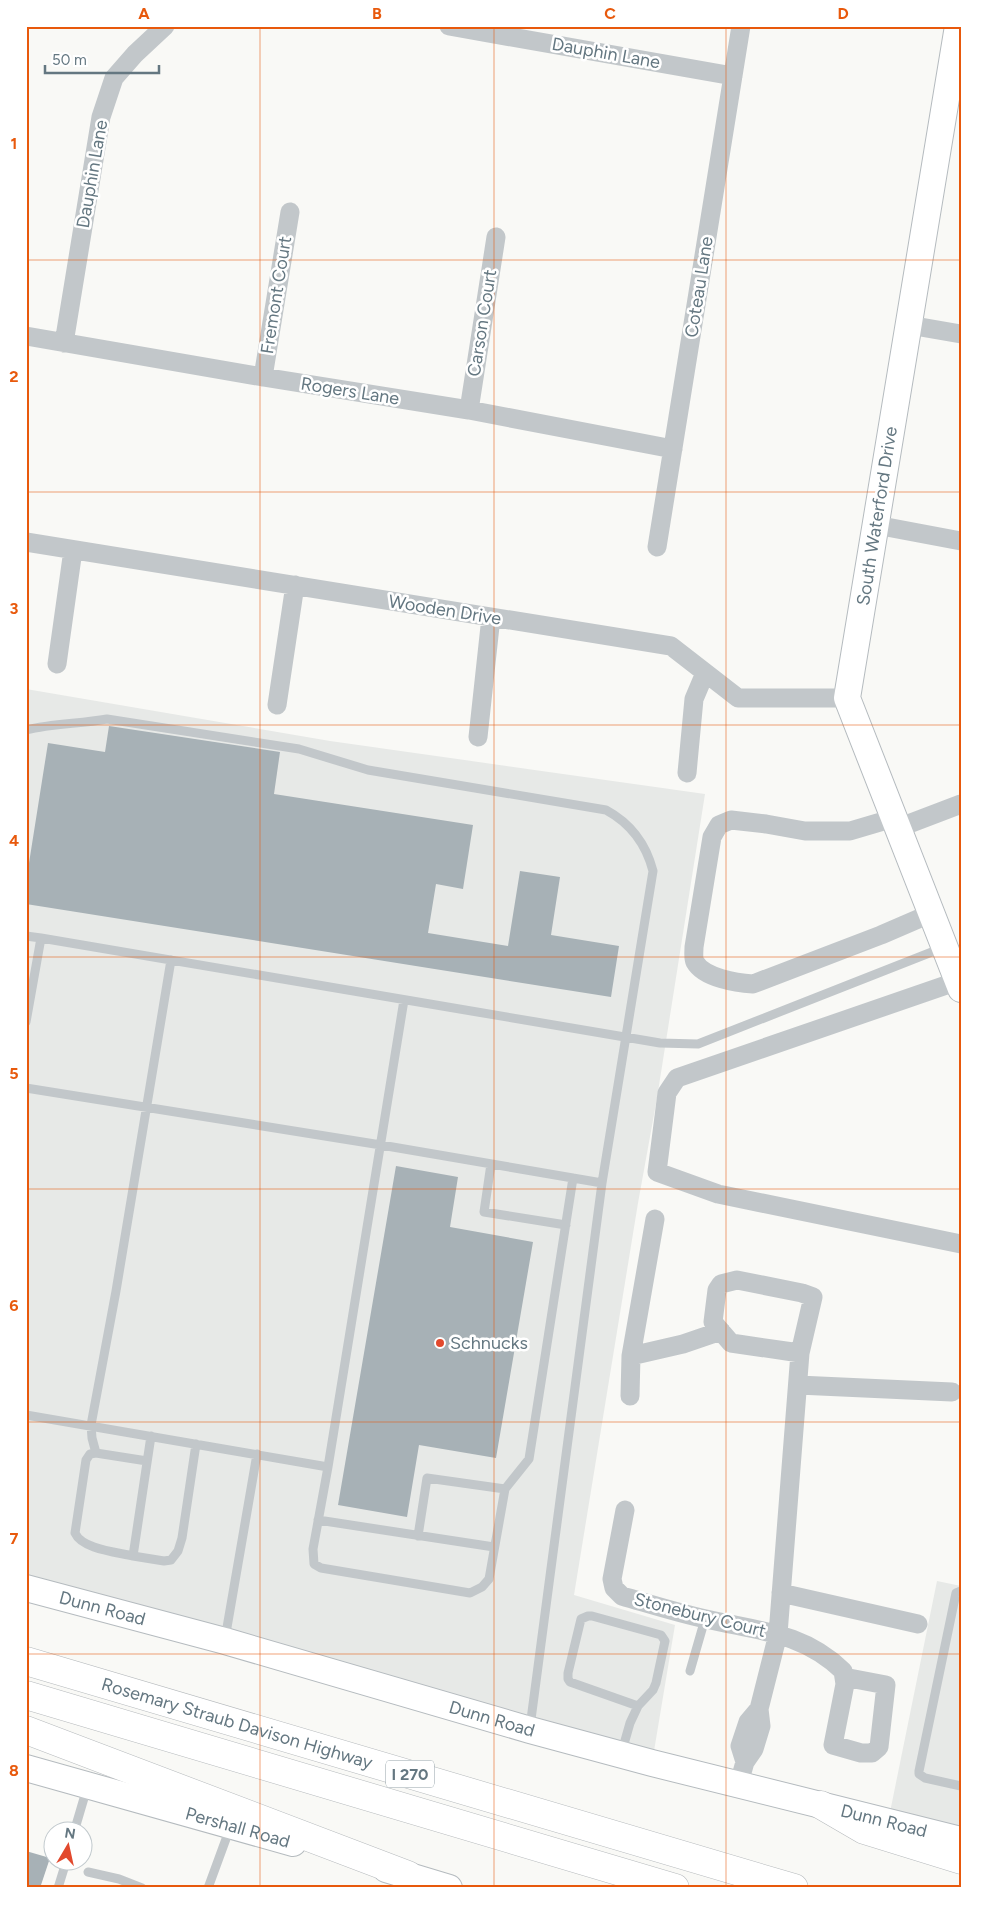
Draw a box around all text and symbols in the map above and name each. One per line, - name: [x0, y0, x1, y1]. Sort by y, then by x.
- text: A: [138, 4, 150, 23]
- text: B: [372, 4, 382, 23]
- text: C: [604, 4, 616, 23]
- text: D: [837, 4, 849, 23]
- street label: Dauphin Lane: [550, 33, 662, 73]
- scale bar: [45, 42, 159, 74]
- text: 50 m: [52, 51, 87, 69]
- street label: Dauphin Lane: [72, 118, 112, 230]
- text: 1: [11, 134, 17, 153]
- street label: Fremont Court: [256, 234, 296, 355]
- street label: Coteau Lane: [680, 235, 718, 339]
- street label: Carson Court: [463, 268, 501, 378]
- text: 2: [9, 367, 19, 386]
- street label: Rogers Lane: [299, 372, 401, 410]
- street label: South Waterford Drive: [852, 425, 902, 607]
- street label: Wooden Drive: [387, 590, 503, 630]
- text: 3: [10, 599, 19, 618]
- text: 4: [9, 831, 19, 850]
- text: 5: [9, 1064, 19, 1083]
- text: 6: [9, 1296, 19, 1315]
- place label: Schnucks: [450, 1332, 528, 1354]
- marker: Schnucks: [434, 1337, 446, 1349]
- text: 7: [10, 1529, 19, 1548]
- street label: Dunn Road: [57, 1586, 148, 1630]
- street label: Stonebury Court: [632, 1588, 768, 1642]
- street label: Rosemary Straub Davison Highway: [99, 1673, 376, 1774]
- street label: Dunn Road: [446, 1696, 537, 1742]
- road number: I 270: [386, 1760, 434, 1788]
- text: 8: [9, 1761, 19, 1780]
- street label: Dunn Road: [838, 1799, 929, 1842]
- street label: Pershall Road: [183, 1802, 293, 1853]
- north arrow: [42, 1822, 92, 1872]
- text: N: [63, 1824, 77, 1843]

